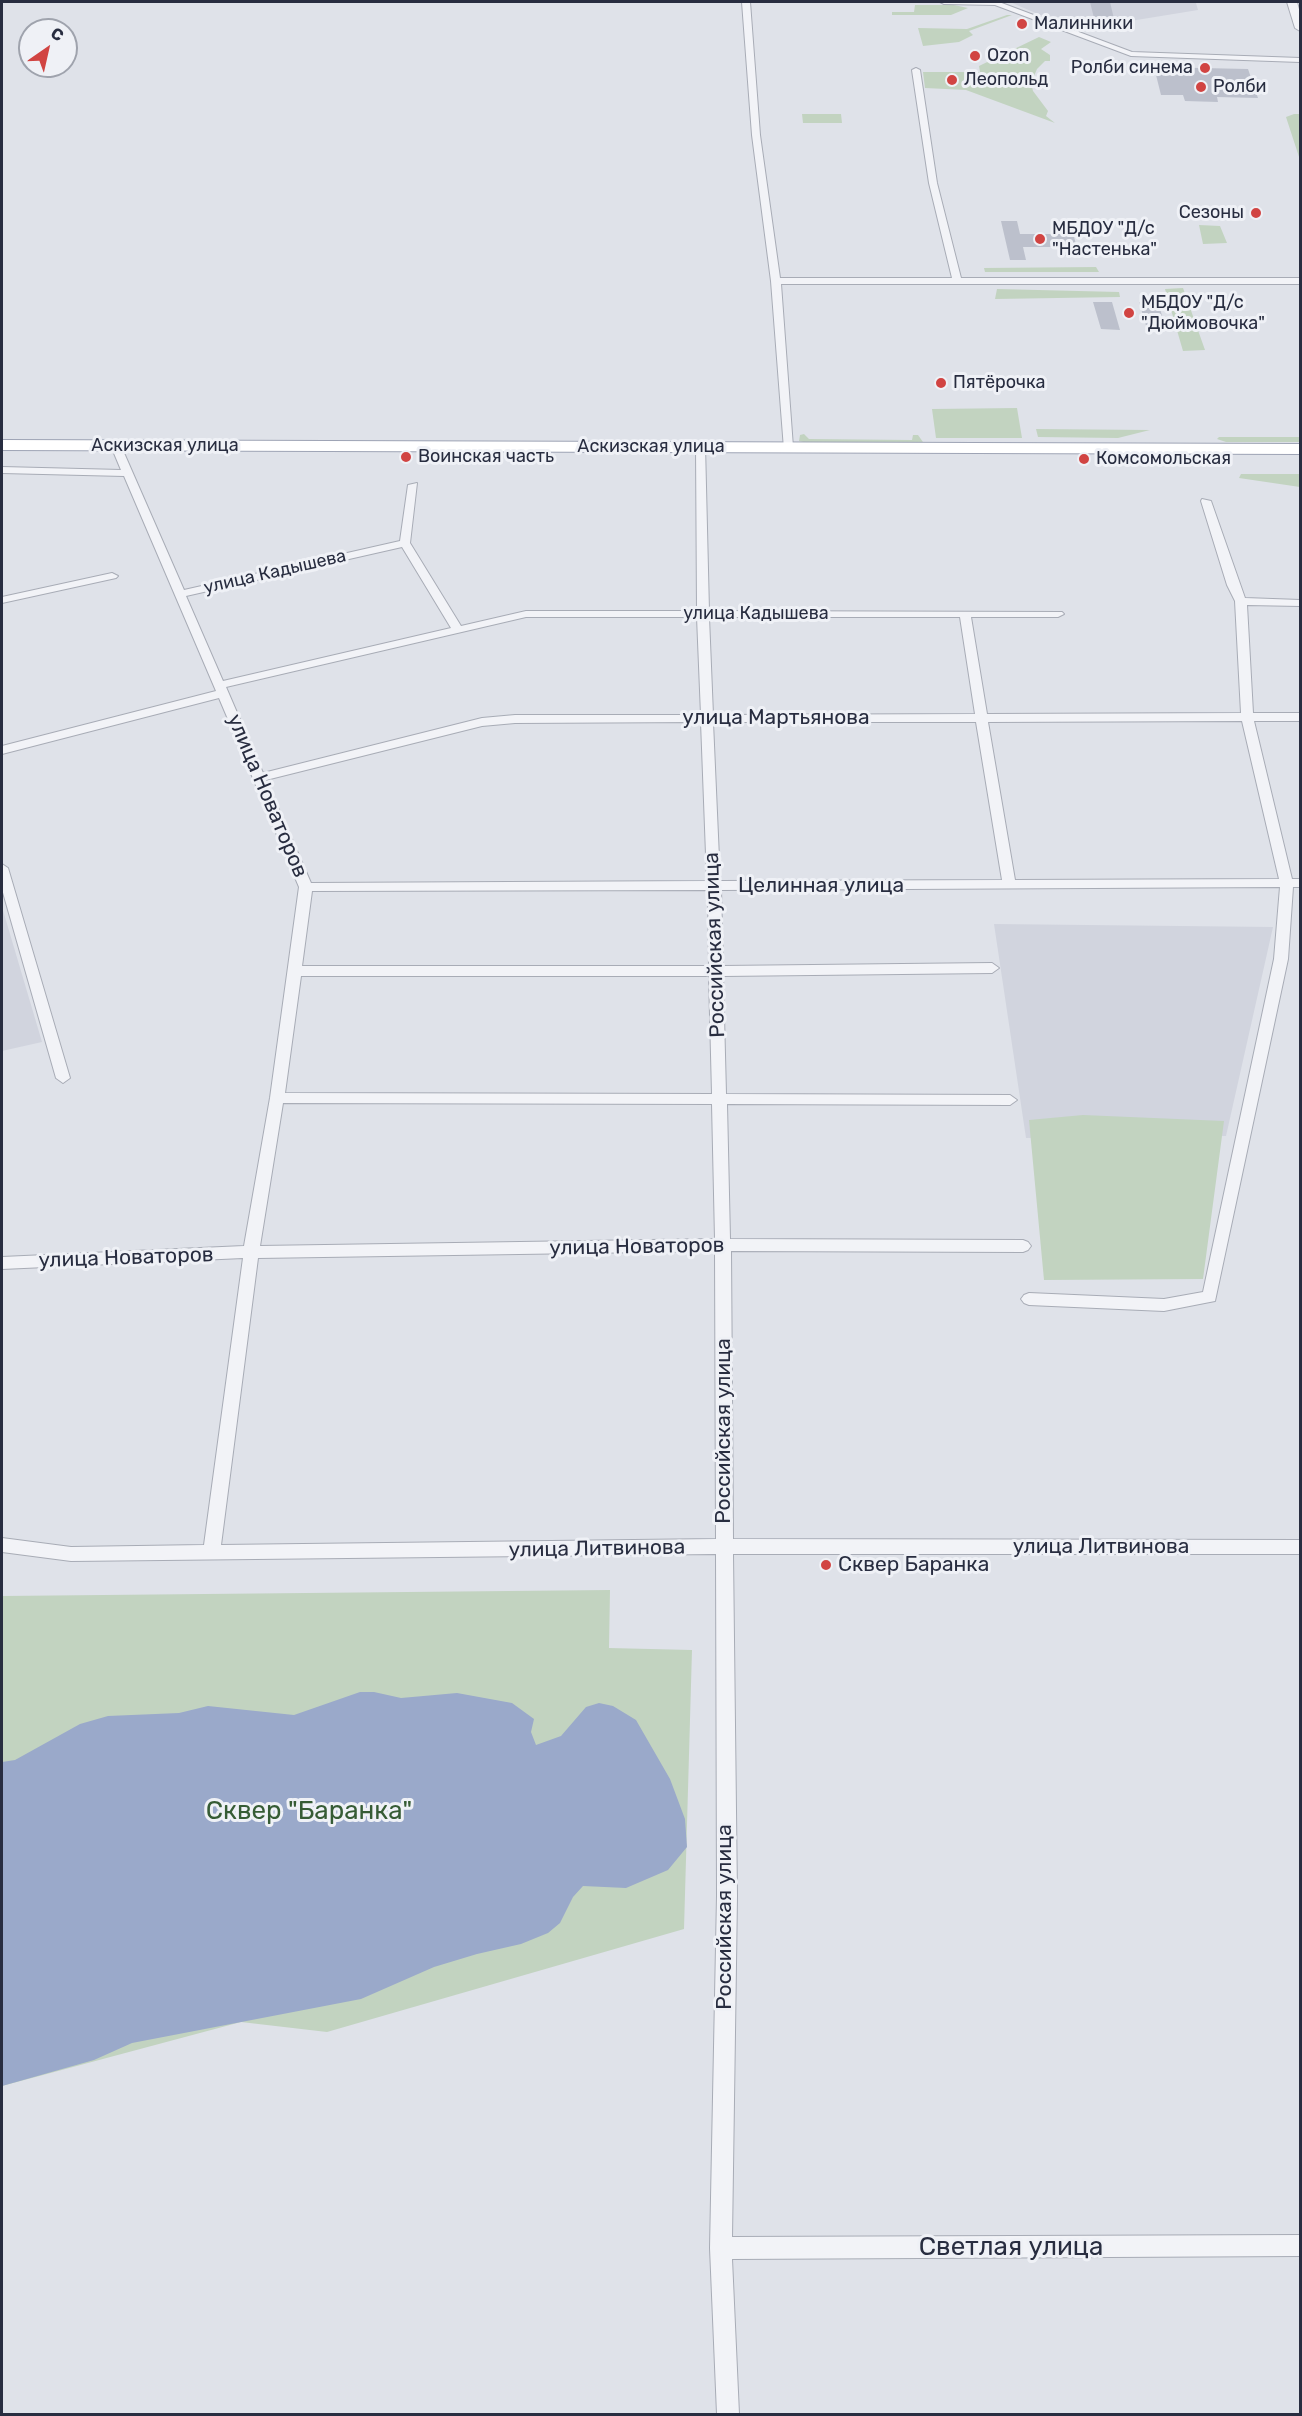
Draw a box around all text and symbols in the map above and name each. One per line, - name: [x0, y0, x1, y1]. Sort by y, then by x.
- place label: Малинники: [1034, 13, 1133, 35]
- marker: Малинники: [1015, 17, 1029, 31]
- north arrow: [18, 18, 78, 78]
- text: С: [47, 23, 67, 45]
- place label: Ozon: [987, 45, 1029, 67]
- marker: Ozon: [968, 49, 982, 63]
- place label: Ролби синема: [1071, 57, 1193, 79]
- marker: Ролби синема: [1198, 61, 1212, 75]
- place label: Леопольд: [964, 69, 1048, 91]
- marker: Леопольд: [945, 73, 959, 87]
- place label: Ролби: [1213, 76, 1267, 98]
- marker: Ролби: [1194, 80, 1208, 94]
- place label: Сезоны: [1179, 202, 1244, 224]
- marker: Сезоны: [1249, 206, 1263, 220]
- place label: МБДОУ "Д/с "Настенька": [1052, 218, 1157, 260]
- marker: МБДОУ "Д/с "Настенька": [1033, 232, 1047, 246]
- place label: МБДОУ "Д/с "Дюймовочка": [1141, 292, 1265, 334]
- marker: МБДОУ "Д/с "Дюймовочка": [1122, 306, 1136, 320]
- place label: Пятёрочка: [953, 372, 1046, 394]
- marker: Пятёрочка: [934, 376, 948, 390]
- street label: Аскизская улица: [91, 435, 239, 457]
- street label: Аскизская улица: [577, 436, 725, 458]
- place label: Воинская часть: [418, 446, 554, 468]
- place label: Комсомольская: [1096, 448, 1231, 470]
- marker: Воинская часть: [399, 450, 413, 464]
- marker: Комсомольская: [1077, 452, 1091, 466]
- street label: улица Кадышева: [202, 545, 348, 599]
- street label: улица Кадышева: [683, 603, 829, 625]
- street label: улица Мартьянова: [682, 705, 870, 731]
- street label: улица Новаторов: [221, 710, 313, 882]
- street label: Российская улица: [699, 852, 731, 1038]
- street label: Целинная улица: [738, 873, 904, 899]
- street label: улица Новаторов: [549, 1233, 725, 1261]
- street label: улица Новаторов: [38, 1242, 214, 1274]
- street label: Российская улица: [711, 1338, 737, 1524]
- street label: улица Литвинова: [1013, 1534, 1189, 1560]
- street label: улица Литвинова: [508, 1535, 686, 1563]
- place label: Сквер Баранка: [838, 1552, 989, 1578]
- marker: Сквер Баранка: [819, 1558, 833, 1572]
- park label: Сквер "Баранка": [206, 1795, 412, 1827]
- street label: Российская улица: [712, 1824, 738, 2010]
- street label: Светлая улица: [919, 2231, 1103, 2263]

